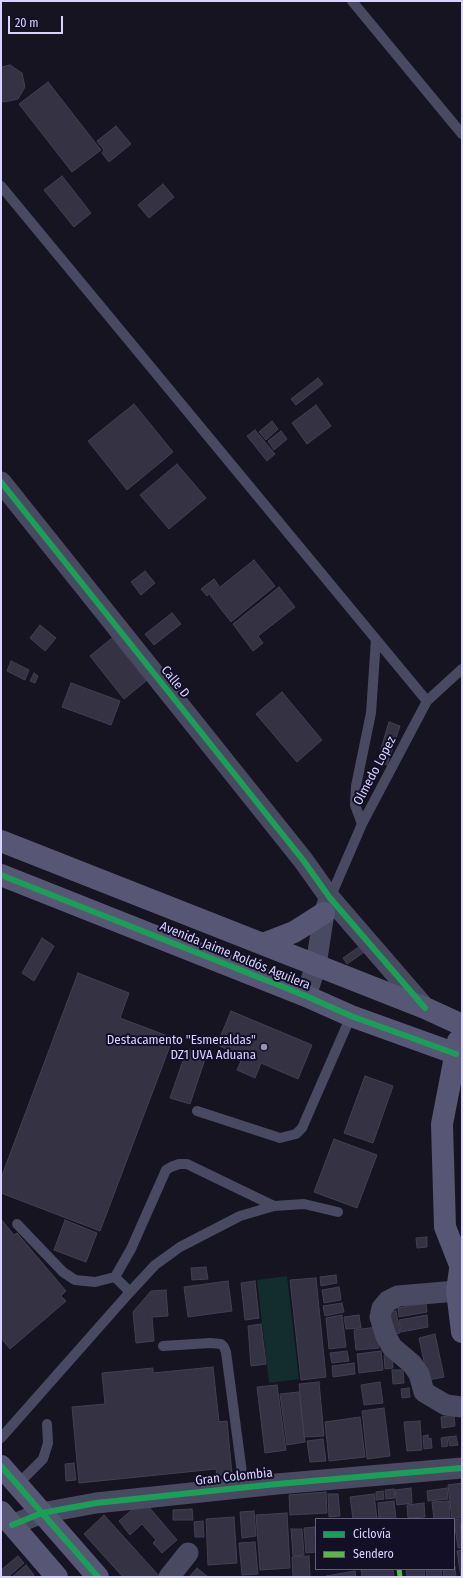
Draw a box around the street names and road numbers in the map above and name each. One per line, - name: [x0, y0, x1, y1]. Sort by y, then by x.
- street label: Calle D: [157, 663, 193, 701]
- street label: Olmedo Lopez: [350, 734, 400, 808]
- street label: Avenida Jaime Roldós Aguilera: [157, 919, 313, 993]
- street label: Gran Colombia: [194, 1465, 274, 1489]

